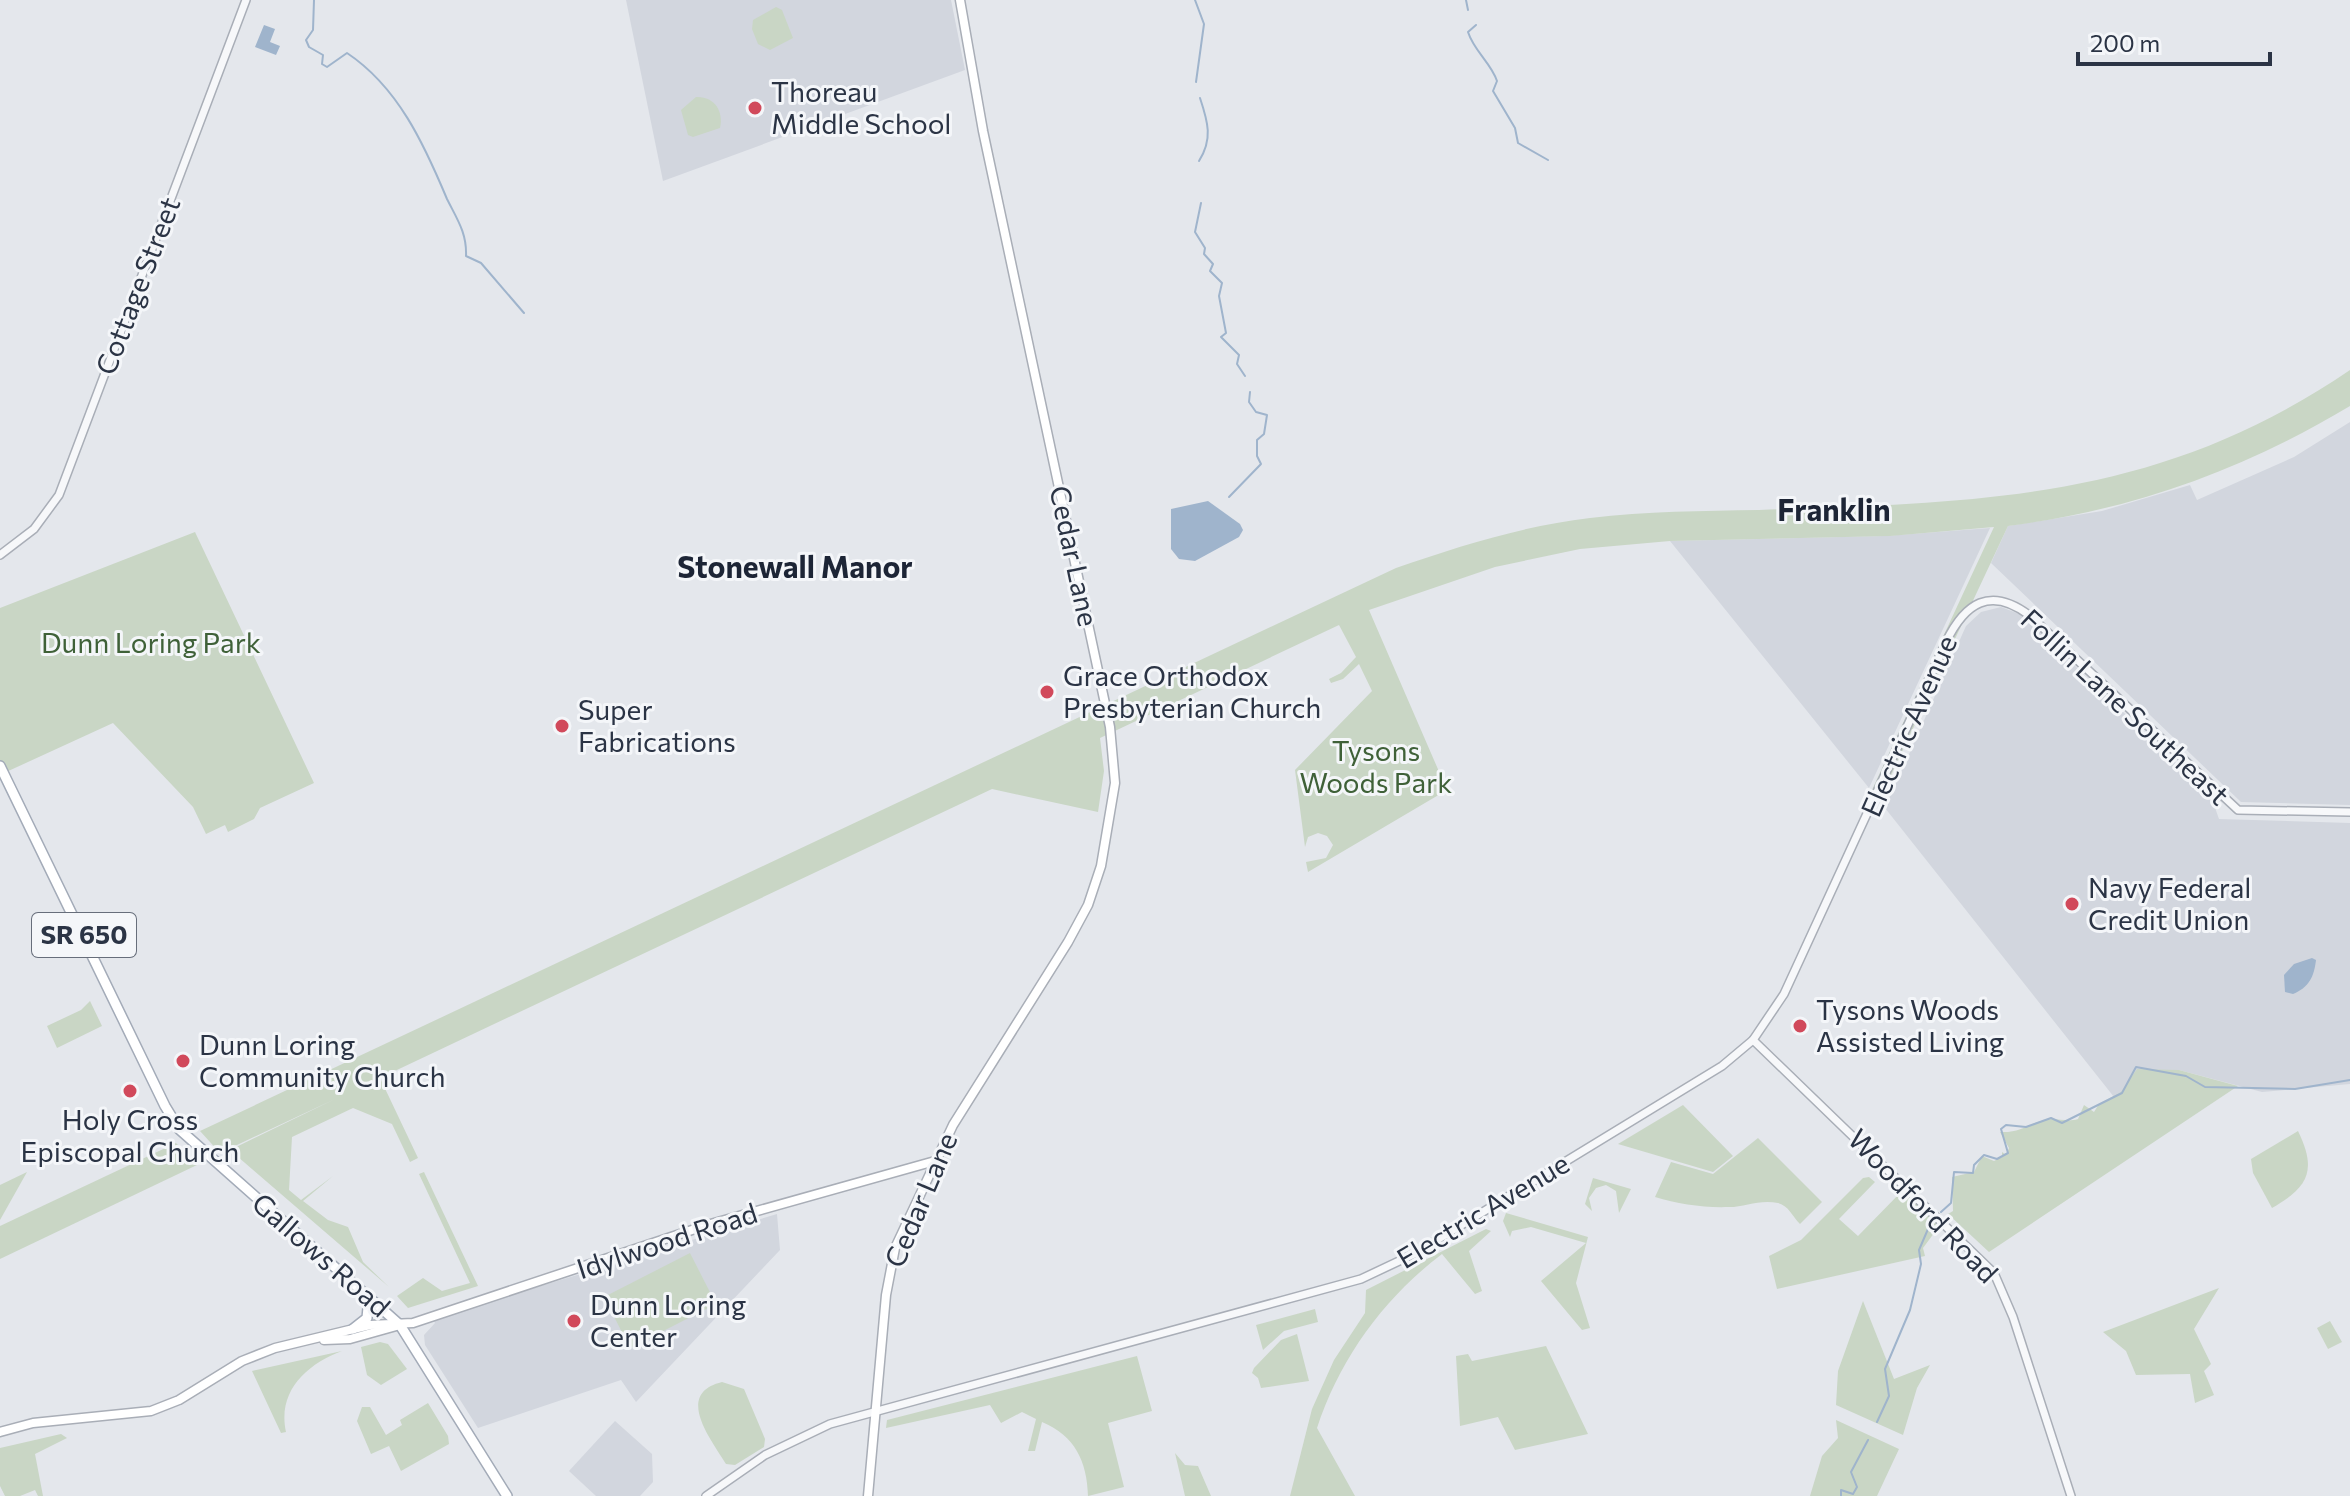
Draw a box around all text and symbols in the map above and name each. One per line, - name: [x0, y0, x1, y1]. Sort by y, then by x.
- scale bar: [2078, 16, 2270, 66]
- text: 200 m: [2090, 28, 2160, 57]
- place label: Thoreau Middle School: [771, 74, 951, 140]
- marker: Thoreau Middle School: [746, 99, 764, 117]
- street label: Cottage Street: [88, 192, 187, 379]
- street label: Cedar Lane: [1044, 482, 1106, 629]
- district label: Franklin: [1777, 490, 1891, 527]
- district label: Stonewall Manor: [677, 547, 913, 584]
- street label: Follin Lane Southeast: [2015, 601, 2237, 811]
- park label: Dunn Loring Park: [41, 625, 261, 659]
- street label: Electric Avenue: [1853, 630, 1963, 821]
- place label: Grace Orthodox Presbyterian Church: [1063, 658, 1321, 724]
- marker: Grace Orthodox Presbyterian Church: [1038, 683, 1056, 701]
- place label: Super Fabrications: [578, 692, 736, 758]
- marker: Super Fabrications: [553, 717, 571, 735]
- park label: Tysons Woods Park: [1300, 733, 1452, 799]
- place label: Navy Federal Credit Union: [2088, 870, 2251, 936]
- marker: Navy Federal Credit Union: [2063, 895, 2081, 913]
- road number: SR 650: [32, 913, 136, 957]
- place label: Tysons Woods Assisted Living: [1816, 992, 2004, 1058]
- marker: Tysons Woods Assisted Living: [1791, 1017, 1809, 1035]
- place label: Dunn Loring Community Church: [199, 1027, 445, 1093]
- marker: Dunn Loring Community Church: [174, 1052, 192, 1070]
- marker: Holy Cross Episcopal Church: [121, 1082, 139, 1100]
- place label: Holy Cross Episcopal Church: [21, 1102, 239, 1168]
- street label: Woodford Road: [1842, 1121, 2006, 1289]
- street label: Cedar Lane: [877, 1127, 964, 1272]
- street label: Electric Avenue: [1390, 1145, 1575, 1275]
- street label: Gallows Road: [246, 1185, 398, 1323]
- street label: Idylwood Road: [572, 1195, 761, 1285]
- place label: Dunn Loring Center: [590, 1287, 746, 1353]
- marker: Dunn Loring Center: [565, 1312, 583, 1330]

